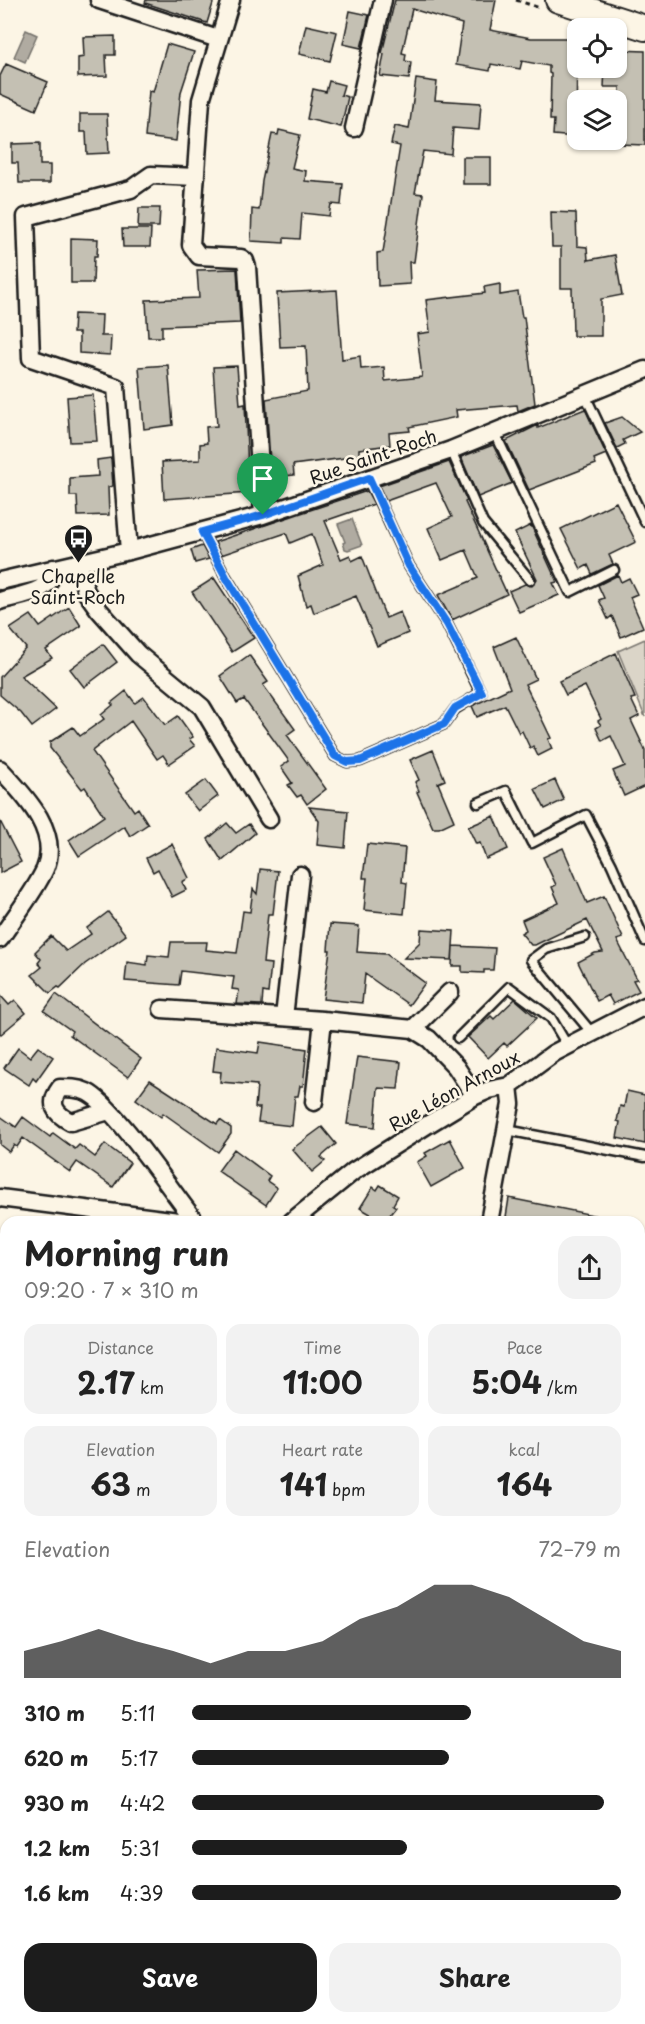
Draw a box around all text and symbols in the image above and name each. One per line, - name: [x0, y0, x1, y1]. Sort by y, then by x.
- map controls: [567, 18, 627, 150]
- button: locate: [567, 18, 627, 78]
- button: layers: [567, 90, 627, 150]
- street label: Rue Saint-Roch: [306, 422, 440, 490]
- pin: [237, 453, 288, 515]
- icon: arrive: [246, 462, 279, 495]
- bus stop icon: Chapelle Saint-Roch: [62, 522, 94, 564]
- place label: Chapelle Saint-Roch: [30, 562, 126, 610]
- street label: Rue Léon Arnoux: [384, 1043, 524, 1137]
- text: Morning run: [24, 1227, 229, 1277]
- button: share: [558, 1236, 621, 1299]
- text: 09:20 · 7 × 310 m: [24, 1275, 199, 1305]
- text: Distance: [87, 1335, 154, 1359]
- text: Time: [304, 1335, 341, 1359]
- text: Pace: [506, 1335, 543, 1359]
- text: 2.17: [77, 1359, 135, 1404]
- text: 11:00: [282, 1359, 363, 1404]
- text: 5:04: [471, 1359, 542, 1404]
- text: km: [135, 1375, 164, 1399]
- text: /km: [542, 1375, 578, 1399]
- text: Elevation: [86, 1437, 155, 1461]
- text: Heart rate: [282, 1437, 363, 1461]
- text: kcal: [509, 1437, 540, 1461]
- text: 63: [90, 1461, 131, 1506]
- text: 141: [280, 1461, 327, 1506]
- text: 164: [497, 1461, 552, 1506]
- text: m: [131, 1477, 151, 1501]
- text: bpm: [327, 1477, 365, 1501]
- text: Elevation: [24, 1534, 110, 1564]
- text: 72–79 m: [539, 1534, 621, 1564]
- text: 310 m: [24, 1698, 85, 1728]
- text: 5:11: [120, 1698, 155, 1728]
- text: 620 m: [24, 1743, 88, 1773]
- text: 5:17: [120, 1743, 158, 1773]
- text: 930 m: [24, 1788, 89, 1818]
- text: 4:42: [120, 1788, 165, 1818]
- text: 1.2 km: [24, 1833, 90, 1863]
- text: 5:31: [120, 1833, 160, 1863]
- text: 1.6 km: [24, 1878, 89, 1908]
- text: 4:39: [120, 1878, 163, 1908]
- button: Save: [24, 1943, 317, 2012]
- button: Share: [329, 1943, 621, 2012]

